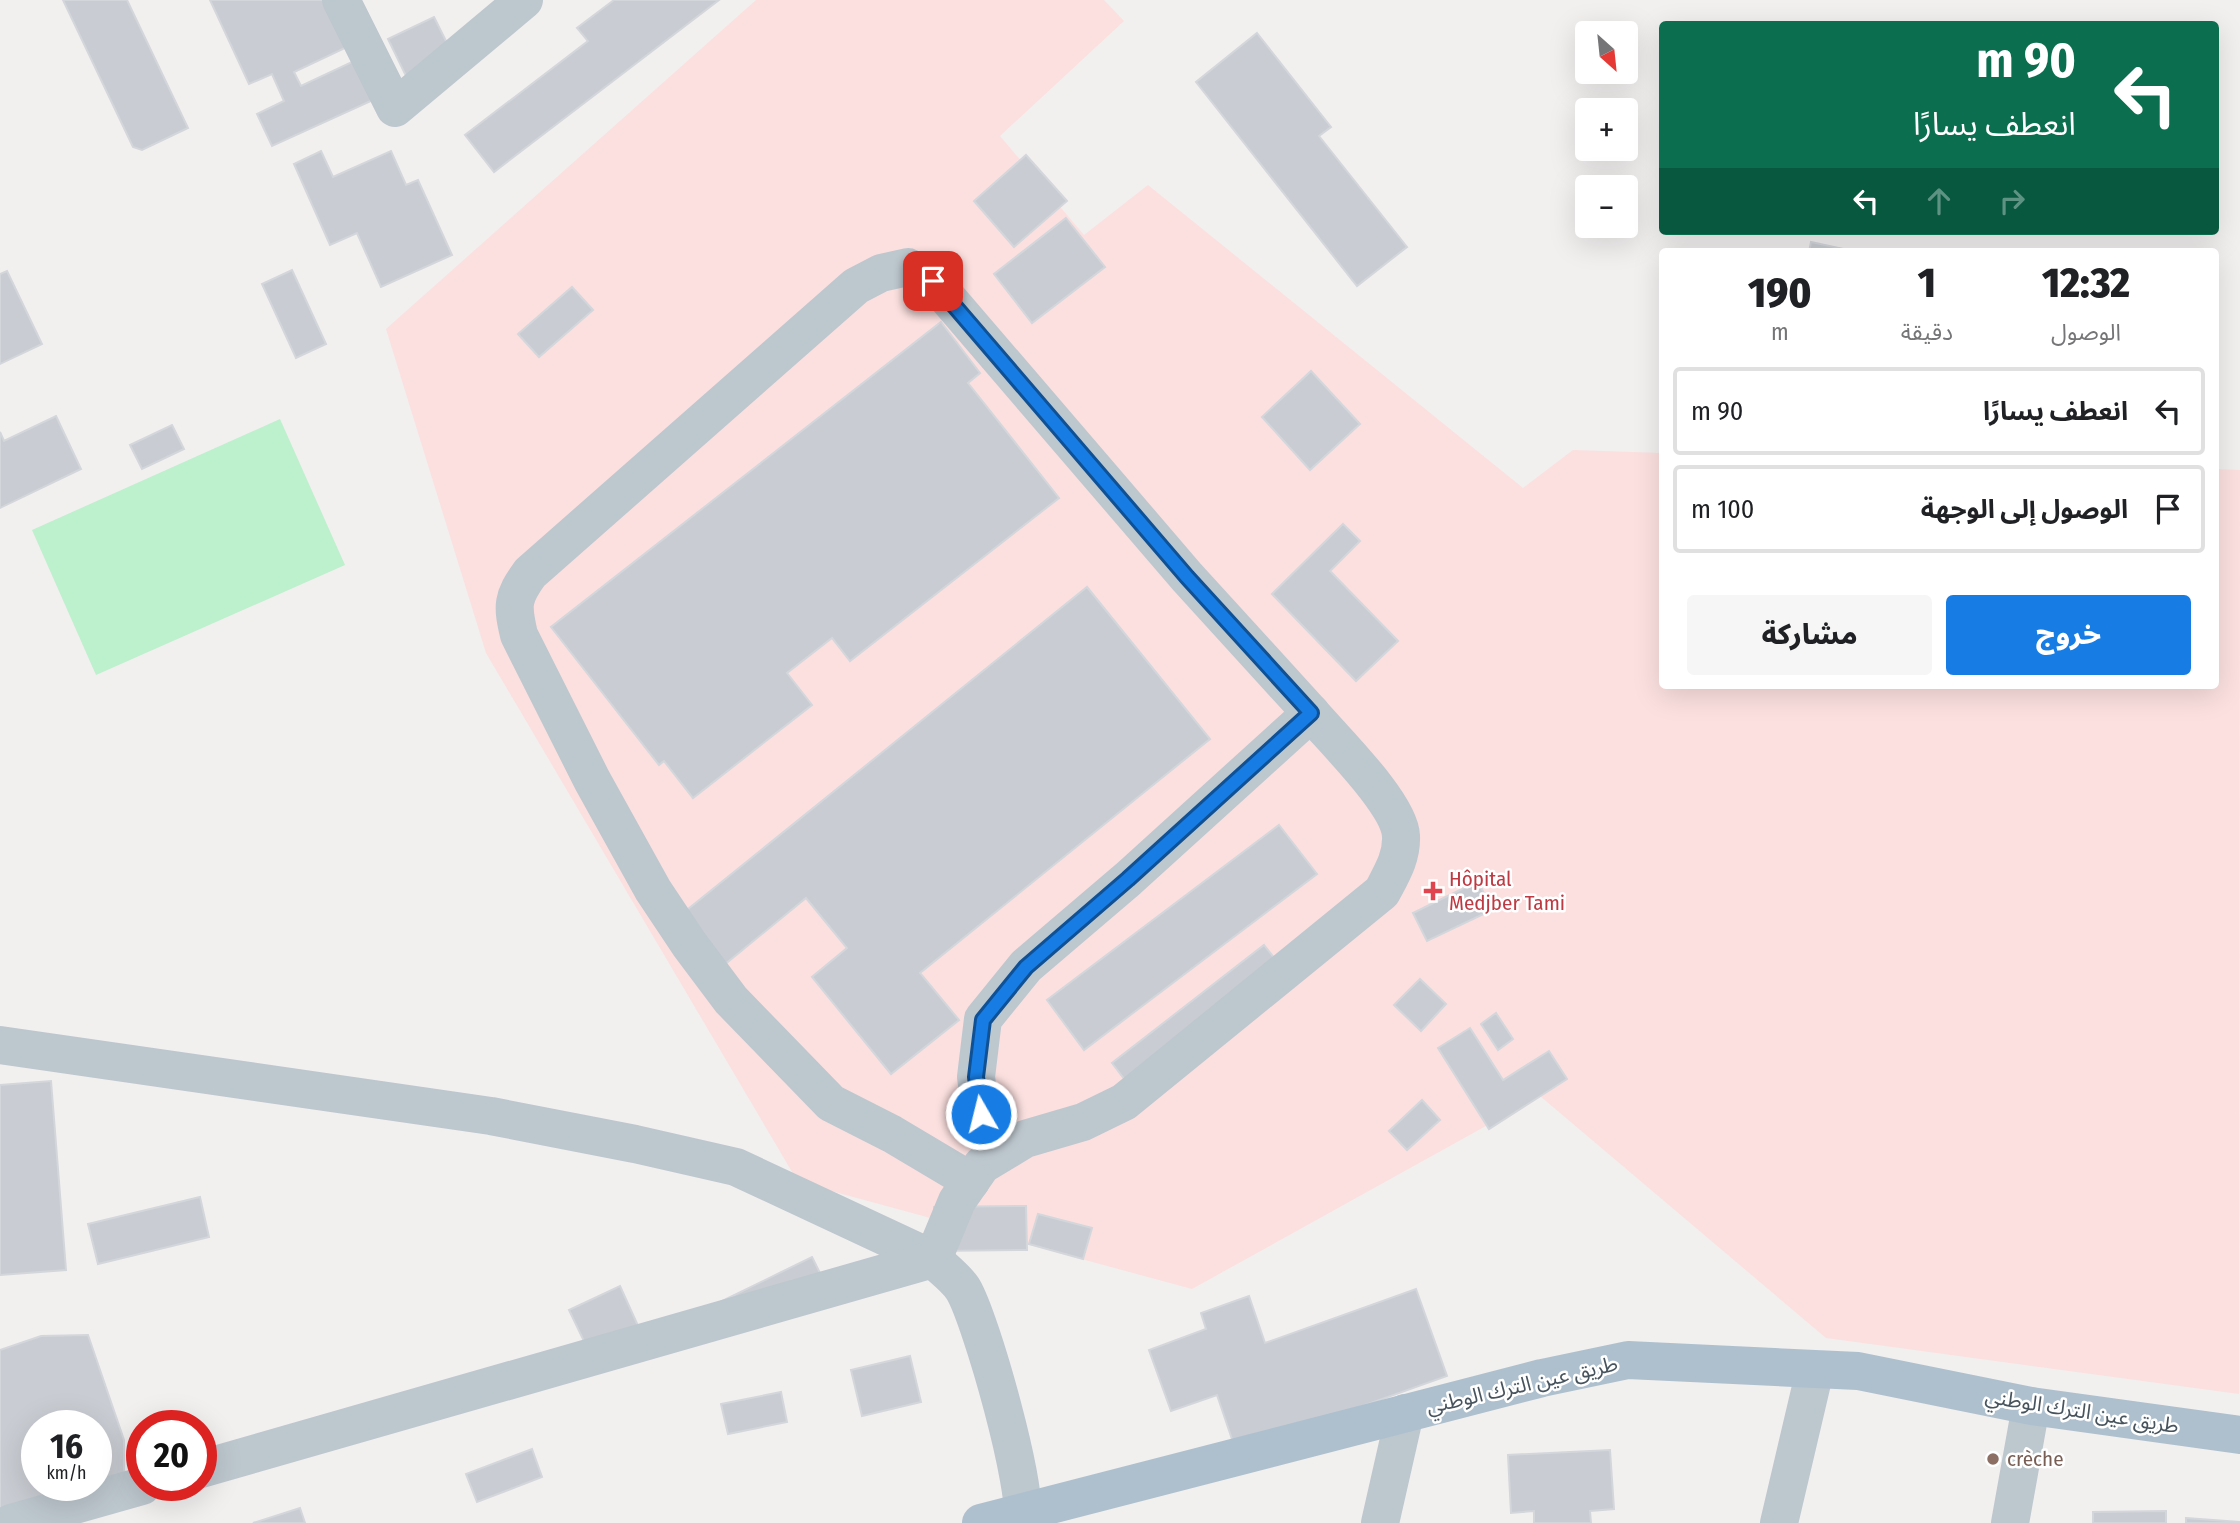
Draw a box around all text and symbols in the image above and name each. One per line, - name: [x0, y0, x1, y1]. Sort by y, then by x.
- north arrow: [1575, 21, 1638, 84]
- map controls: [1575, 21, 1638, 238]
- text: 90 m: [1976, 31, 2076, 90]
- icon: left: [2100, 49, 2191, 140]
- button: +: [1575, 98, 1638, 161]
- text: انعطف يسارًا: [1913, 105, 2076, 143]
- button: −: [1575, 175, 1638, 238]
- icon: left: [1847, 182, 1885, 220]
- icon: ahead: [1920, 182, 1958, 220]
- icon: right: [1993, 182, 2031, 220]
- pin: [903, 251, 963, 311]
- text: 1: [1918, 258, 1936, 308]
- text: 12:32: [2042, 258, 2130, 308]
- icon: arrive: [914, 262, 952, 300]
- text: 190: [1748, 268, 1812, 318]
- text: m: [1771, 318, 1789, 346]
- text: دقيقة: [1901, 318, 1953, 346]
- text: الوصول: [2051, 318, 2121, 346]
- icon: left: [2149, 392, 2187, 430]
- text: 90 m: [1691, 396, 1743, 427]
- text: انعطف يسارًا: [1983, 396, 2128, 427]
- icon: arrive: [2149, 490, 2187, 528]
- text: 100 m: [1691, 494, 1754, 525]
- text: الوصول إلى الوجهة: [1921, 494, 2128, 525]
- button: مشاركة: [1687, 595, 1932, 675]
- button: خروج: [1946, 595, 2191, 675]
- place label: Hôpital Medjber Tami: [1449, 866, 1565, 916]
- marker: Hôpital Medjber Tami: [1423, 881, 1443, 901]
- position arrow: [944, 1077, 1018, 1151]
- street label: طريق عين الترك الوطني: [1424, 1350, 1621, 1422]
- street label: طريق عين الترك الوطني: [1983, 1383, 2181, 1442]
- speed limit sign: 20: [126, 1410, 217, 1501]
- text: 16: [50, 1425, 83, 1467]
- place label: crèche: [2007, 1446, 2064, 1472]
- marker: crèche: [1985, 1451, 2001, 1467]
- text: km/h: [46, 1462, 87, 1484]

